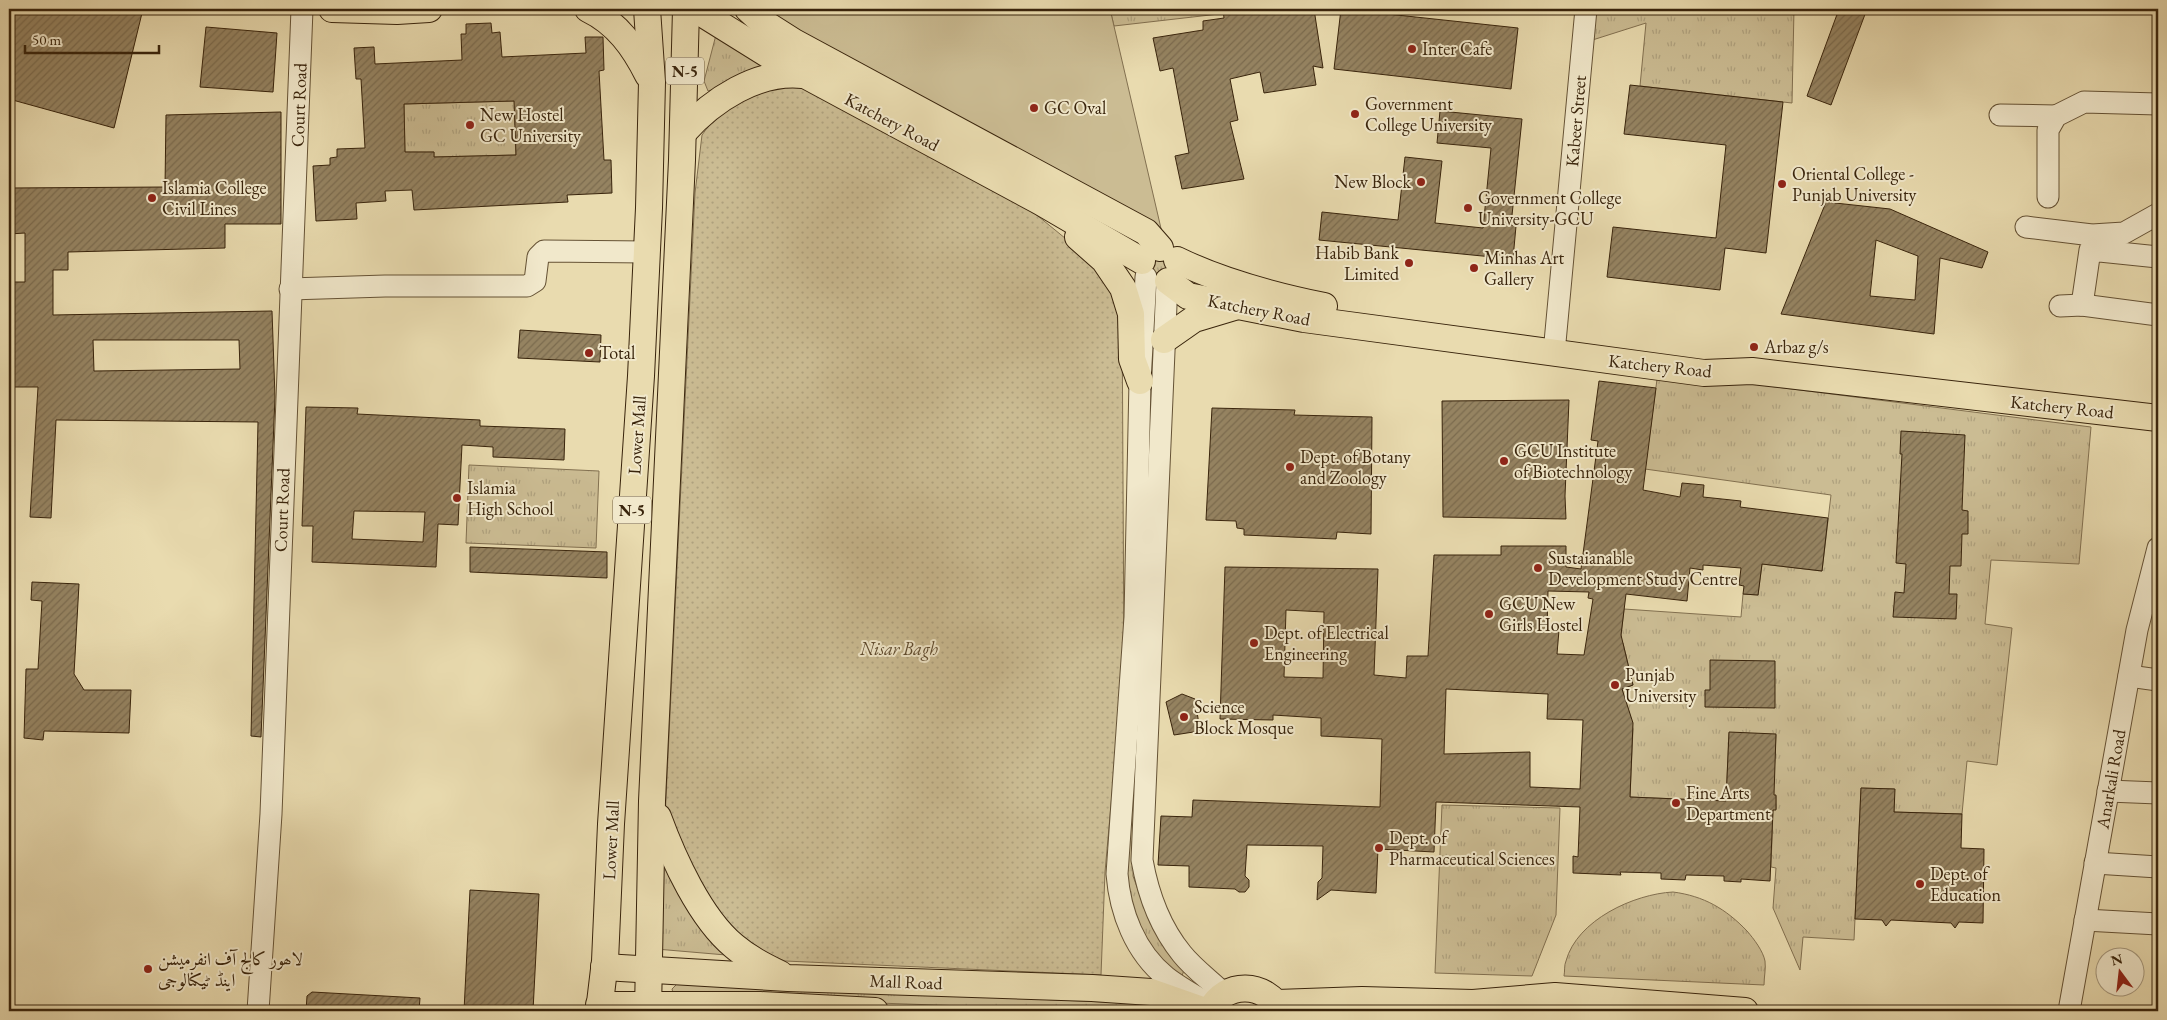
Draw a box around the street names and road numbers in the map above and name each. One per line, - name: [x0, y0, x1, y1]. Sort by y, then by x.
- road number: N-5: [666, 58, 704, 84]
- street label: Court Road: [286, 62, 311, 147]
- street label: Kabeer Street: [1560, 74, 1591, 168]
- street label: Katchery Road: [841, 87, 944, 157]
- street label: Katchery Road: [1206, 288, 1313, 331]
- street label: Katchery Road: [1607, 349, 1714, 382]
- street label: Katchery Road: [2009, 390, 2116, 423]
- street label: Lower Mall: [622, 395, 651, 475]
- street label: Court Road: [269, 467, 294, 552]
- road number: N-5: [613, 496, 651, 524]
- street label: Anarkali Road: [2090, 726, 2131, 832]
- street label: Lower Mall: [597, 800, 624, 880]
- street label: Mall Road: [869, 969, 944, 994]

